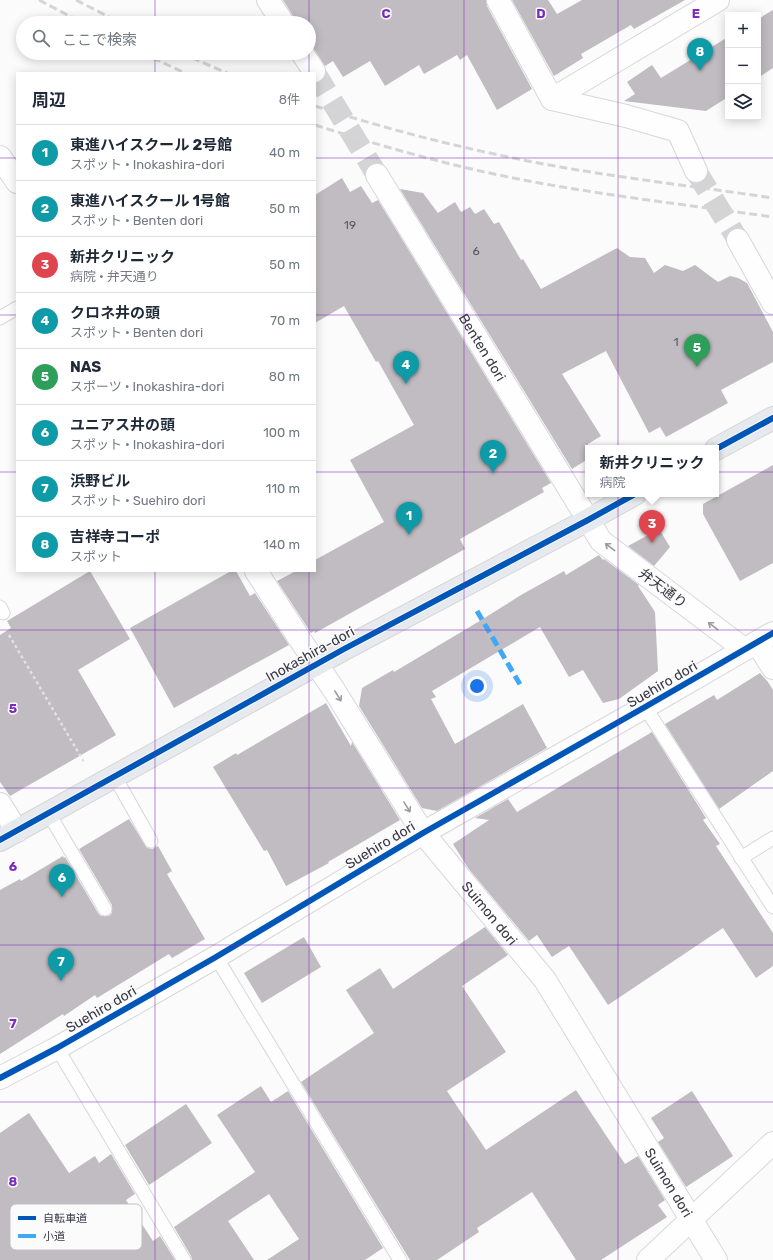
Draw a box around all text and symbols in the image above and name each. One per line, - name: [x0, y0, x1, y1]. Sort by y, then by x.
- text: C: [381, 6, 391, 21]
- text: D: [536, 6, 546, 21]
- text: E: [692, 6, 700, 21]
- map controls: [725, 12, 761, 120]
- button: +: [725, 12, 761, 48]
- search box: [16, 16, 316, 60]
- icon: search: [30, 27, 52, 49]
- text: ここで検索: [62, 31, 137, 49]
- pin: 8: [687, 38, 713, 71]
- button: −: [725, 48, 761, 84]
- button: layers: [725, 84, 761, 120]
- text: 周辺: [32, 90, 66, 110]
- text: 8件: [279, 92, 300, 107]
- text: 東進ハイスクール 2号館: [70, 136, 232, 154]
- text: 1: [42, 145, 48, 160]
- text: 40 m: [269, 145, 300, 160]
- text: スポット · Inokashira-dori: [70, 157, 225, 172]
- text: 東進ハイスクール 1号館: [70, 192, 230, 210]
- text: 2: [41, 201, 49, 216]
- text: 50 m: [269, 201, 300, 216]
- text: スポット · Benten dori: [70, 213, 203, 228]
- house number: 19: [344, 218, 356, 232]
- house number: 6: [472, 244, 480, 258]
- text: 新井クリニック: [70, 248, 175, 266]
- text: 3: [41, 257, 49, 272]
- text: 50 m: [269, 257, 300, 272]
- text: 病院 · 弁天通り: [70, 269, 159, 284]
- text: クロネ井の頭: [70, 304, 160, 322]
- street label: Benten dori: [455, 311, 509, 384]
- text: 4: [41, 313, 49, 328]
- text: 70 m: [270, 313, 300, 328]
- text: スポット · Benten dori: [70, 325, 203, 340]
- pin: 5: [684, 334, 710, 367]
- house number: 1: [673, 335, 679, 349]
- pin: 4: [393, 351, 419, 384]
- text: NAS: [70, 358, 101, 376]
- text: 5: [41, 369, 49, 384]
- text: 80 m: [269, 369, 300, 384]
- text: スポーツ · Inokashira-dori: [70, 379, 224, 394]
- text: ユニアス井の頭: [70, 416, 175, 434]
- text: 6: [41, 425, 49, 440]
- text: 100 m: [263, 425, 300, 440]
- text: スポット · Inokashira-dori: [70, 437, 225, 452]
- pin: 2: [480, 440, 506, 473]
- popup: [585, 445, 719, 497]
- text: 新井クリニック: [599, 454, 705, 472]
- text: 浜野ビル: [70, 472, 130, 490]
- text: 病院: [599, 475, 626, 490]
- text: 7: [41, 481, 49, 496]
- text: 110 m: [266, 481, 300, 496]
- text: スポット · Suehiro dori: [70, 493, 206, 508]
- pin: 1: [396, 502, 422, 535]
- pin: 3: [639, 510, 665, 543]
- text: 吉祥寺コーポ: [70, 528, 160, 546]
- text: 8: [41, 537, 49, 552]
- text: 140 m: [263, 537, 300, 552]
- one-way arrow: [604, 543, 615, 552]
- text: スポット: [70, 549, 122, 564]
- street label: 弁天通り: [635, 565, 690, 612]
- one-way arrow: [708, 621, 719, 630]
- street label: Inokashira-dori: [263, 623, 358, 686]
- street label: Suehiro dori: [624, 657, 701, 711]
- your location: [467, 676, 487, 696]
- one-way arrow: [335, 690, 343, 702]
- text: 5: [9, 701, 17, 716]
- one-way arrow: [403, 801, 411, 813]
- street label: Suehiro dori: [342, 818, 418, 873]
- text: 6: [9, 859, 18, 874]
- pin: 6: [49, 864, 75, 897]
- street label: Suimon dori: [458, 878, 521, 949]
- pin: 7: [48, 948, 74, 981]
- street label: Suehiro dori: [63, 982, 140, 1036]
- text: 7: [9, 1016, 17, 1031]
- street label: Suimon dori: [641, 1145, 696, 1220]
- text: 8: [9, 1174, 18, 1189]
- legend: [10, 1204, 142, 1250]
- text: 自転車道: [43, 1212, 87, 1225]
- text: 小道: [43, 1230, 65, 1243]

